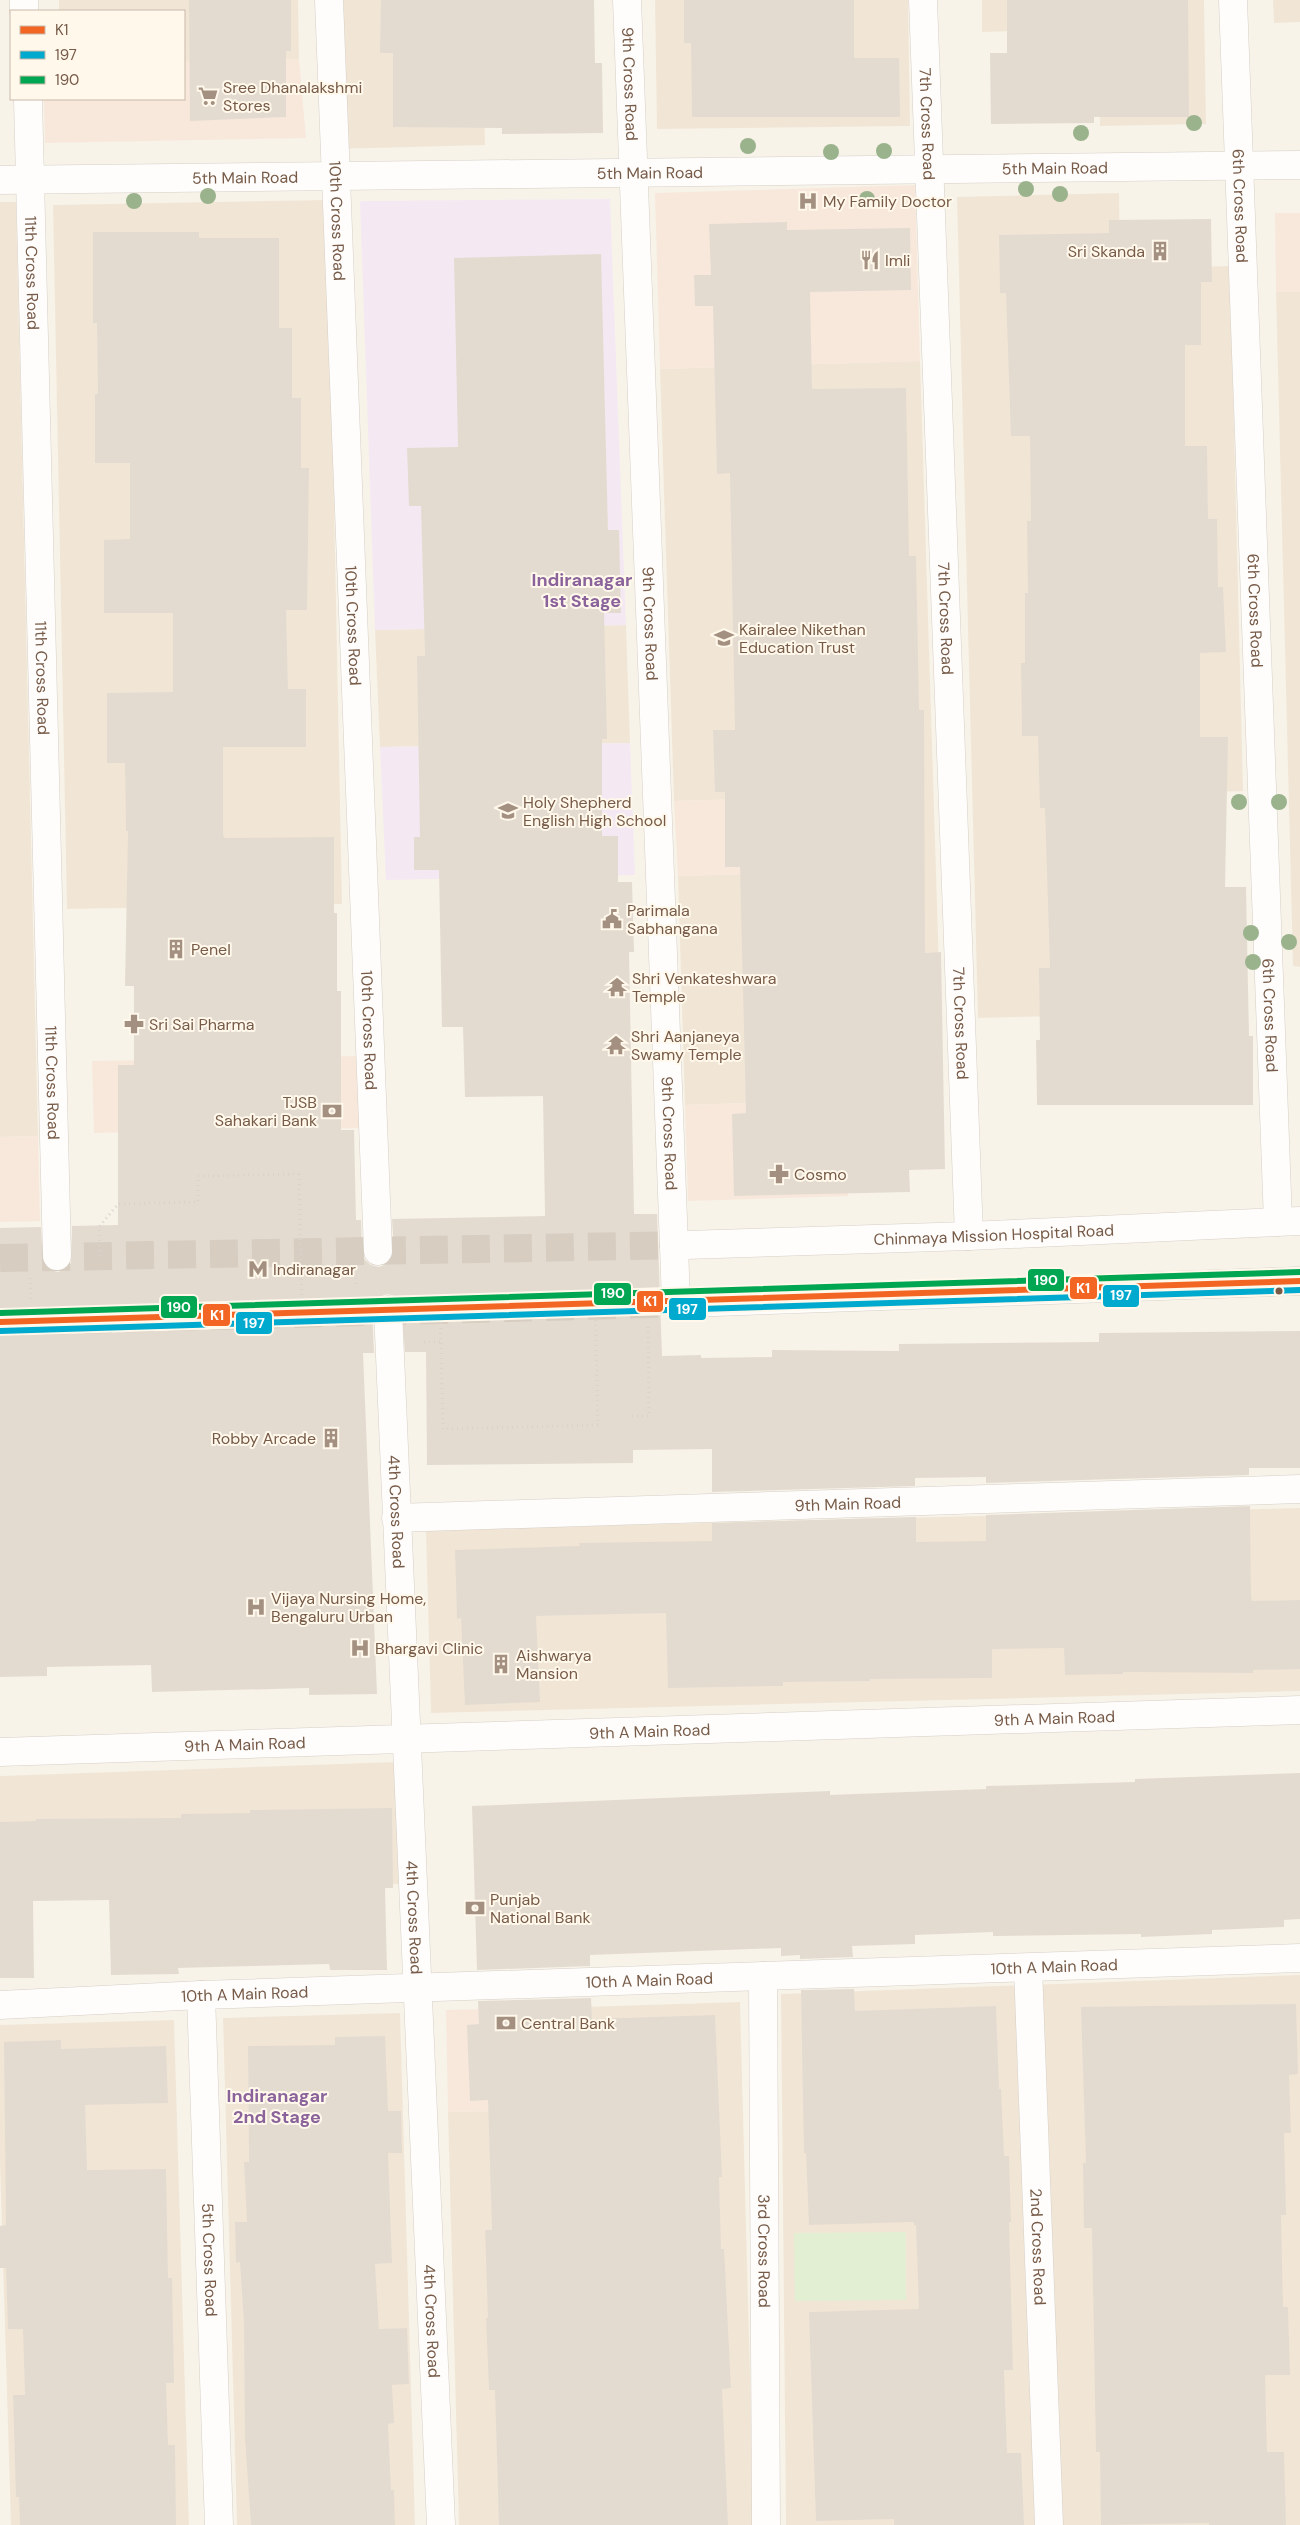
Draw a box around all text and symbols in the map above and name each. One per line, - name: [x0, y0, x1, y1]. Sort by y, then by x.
- legend: [10, 10, 185, 100]
- text: K1: [55, 20, 68, 40]
- street label: 9th Cross Road: [618, 27, 643, 141]
- text: 197: [55, 45, 77, 65]
- street label: 7th Cross Road: [915, 67, 940, 181]
- text: 190: [55, 70, 79, 90]
- place label: Sree Dhanalakshmi Stores: [223, 77, 362, 116]
- supermarket icon: Sree Dhanalakshmi Stores: [197, 85, 219, 107]
- street label: 6th Cross Road: [1228, 148, 1253, 263]
- street label: 5th Main Road: [1002, 157, 1108, 179]
- street label: 10th Cross Road: [325, 160, 350, 281]
- street label: 5th Main Road: [597, 161, 703, 184]
- street label: 5th Main Road: [192, 166, 298, 188]
- hospital icon: My Family Doctor: [797, 190, 819, 212]
- place label: My Family Doctor: [823, 191, 952, 212]
- street label: 11th Cross Road: [20, 216, 44, 330]
- building icon: Sri Skanda: [1149, 240, 1171, 262]
- place label: Sri Skanda: [1068, 241, 1145, 262]
- restaurant icon: Imli: [859, 249, 881, 271]
- place label: Imli: [885, 250, 910, 271]
- street label: 6th Cross Road: [1243, 553, 1268, 668]
- street label: 7th Cross Road: [933, 562, 959, 675]
- street label: 10th Cross Road: [341, 565, 366, 686]
- street label: 9th Cross Road: [638, 566, 663, 681]
- district label: Indiranagar 1st Stage: [532, 568, 632, 613]
- place label: Kairalee Nikethan Education Trust: [739, 619, 866, 658]
- street label: 11th Cross Road: [31, 621, 54, 735]
- school or university icon: Kairalee Nikethan Education Trust: [713, 627, 735, 649]
- place label: Holy Shepherd English High School: [523, 792, 666, 831]
- school or university icon: Holy Shepherd English High School: [497, 800, 519, 822]
- place label: Parimala Sabhangana: [627, 900, 718, 939]
- public building icon: Parimala Sabhangana: [601, 908, 623, 930]
- building icon: Penel: [165, 938, 187, 960]
- place label: Penel: [191, 939, 231, 960]
- street label: 6th Cross Road: [1258, 958, 1283, 1073]
- street label: 7th Cross Road: [948, 967, 974, 1080]
- place label: Shri Venkateshwara Temple: [632, 968, 777, 1007]
- street label: 10th Cross Road: [357, 970, 382, 1091]
- temple icon: Shri Venkateshwara Temple: [606, 976, 628, 998]
- pharmacy icon: Sri Sai Pharma: [123, 1013, 145, 1035]
- place label: Sri Sai Pharma: [149, 1014, 254, 1035]
- street label: 11th Cross Road: [41, 1025, 65, 1140]
- place label: Shri Aanjaneya Swamy Temple: [631, 1026, 742, 1065]
- temple icon: Shri Aanjaneya Swamy Temple: [605, 1034, 627, 1056]
- street label: 9th Cross Road: [657, 1076, 682, 1191]
- place label: TJSB Sahakari Bank: [215, 1092, 317, 1131]
- bank icon: TJSB Sahakari Bank: [321, 1100, 343, 1122]
- pharmacy icon: Cosmo: [768, 1163, 790, 1185]
- place label: Cosmo: [794, 1164, 847, 1185]
- street label: Chinmaya Mission Hospital Road: [873, 1219, 1114, 1250]
- metro station icon: Indiranagar: [247, 1258, 269, 1280]
- place label: Indiranagar: [273, 1259, 356, 1280]
- line badge: 190: [1027, 1268, 1065, 1292]
- text: 190: [1034, 1271, 1058, 1289]
- line badge: K1: [1069, 1276, 1098, 1300]
- text: K1: [1076, 1279, 1090, 1297]
- line badge: 190: [593, 1282, 632, 1306]
- text: 190: [601, 1284, 625, 1302]
- line badge: 197: [1102, 1284, 1140, 1308]
- text: 197: [1110, 1286, 1132, 1304]
- unlabelled marker: [1274, 1286, 1284, 1296]
- line badge: K1: [636, 1290, 664, 1313]
- text: K1: [643, 1292, 657, 1310]
- line badge: 190: [160, 1295, 198, 1319]
- line badge: 197: [668, 1297, 707, 1321]
- text: 190: [167, 1298, 191, 1316]
- text: 197: [676, 1300, 698, 1318]
- line badge: K1: [202, 1303, 231, 1327]
- text: K1: [210, 1306, 224, 1324]
- line badge: 197: [235, 1311, 273, 1335]
- text: 197: [243, 1314, 265, 1332]
- building icon: Robby Arcade: [320, 1427, 342, 1449]
- place label: Robby Arcade: [212, 1428, 316, 1449]
- street label: 4th Cross Road: [384, 1455, 410, 1569]
- street label: 9th Main Road: [794, 1491, 901, 1516]
- place label: Vijaya Nursing Home, Bengaluru Urban: [271, 1588, 426, 1627]
- hospital icon: Vijaya Nursing Home, Bengaluru Urban: [245, 1596, 267, 1618]
- hospital icon: Bhargavi Clinic: [349, 1637, 371, 1659]
- place label: Bhargavi Clinic: [375, 1638, 483, 1659]
- place label: Aishwarya Mansion: [516, 1645, 591, 1684]
- building icon: Aishwarya Mansion: [490, 1653, 512, 1675]
- street label: 9th A Main Road: [993, 1705, 1115, 1730]
- street label: 9th A Main Road: [589, 1719, 711, 1743]
- street label: 9th A Main Road: [184, 1732, 306, 1757]
- street label: 4th Cross Road: [402, 1860, 427, 1975]
- place label: Punjab National Bank: [490, 1889, 590, 1928]
- bank icon: Punjab National Bank: [464, 1897, 486, 1919]
- street label: 10th A Main Road: [990, 1954, 1118, 1979]
- street label: 10th A Main Road: [585, 1967, 714, 1993]
- street label: 10th A Main Road: [181, 1981, 309, 2006]
- bank icon: Central Bank: [495, 2012, 517, 2034]
- place label: Central Bank: [521, 2013, 615, 2034]
- district label: Indiranagar 2nd Stage: [227, 2084, 327, 2129]
- street label: 2nd Cross Road: [1026, 2188, 1051, 2306]
- street label: 3rd Cross Road: [754, 2194, 775, 2308]
- street label: 5th Cross Road: [198, 2203, 222, 2317]
- street label: 4th Cross Road: [419, 2264, 445, 2378]

